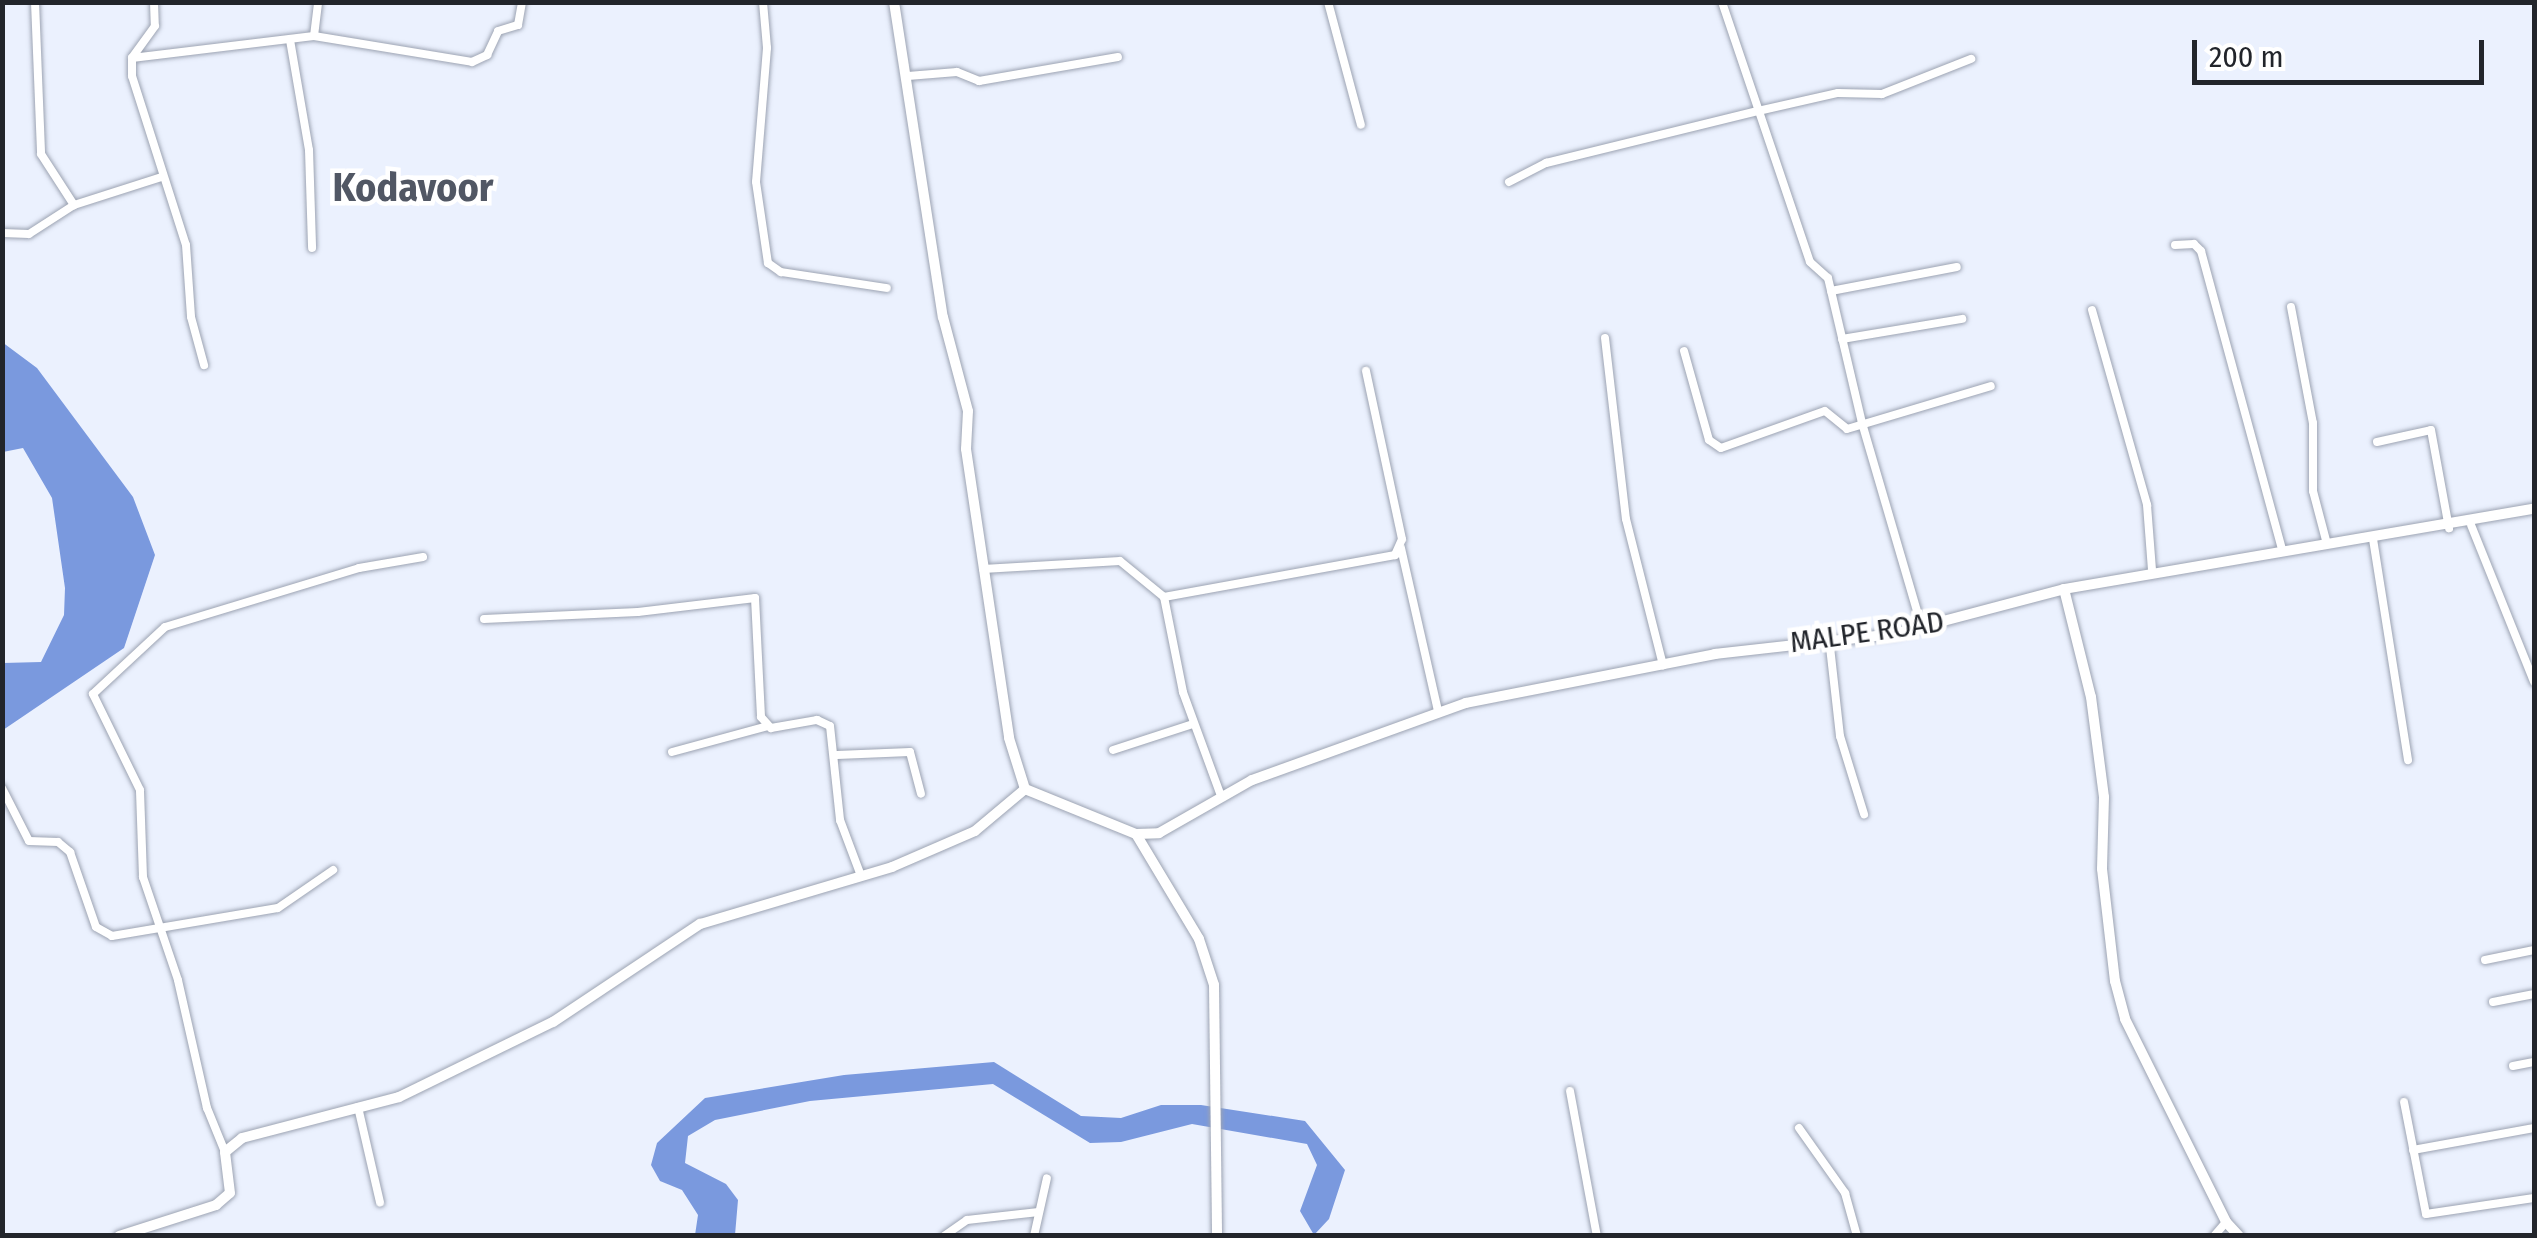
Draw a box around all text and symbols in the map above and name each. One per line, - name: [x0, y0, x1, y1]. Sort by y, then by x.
- scale bar: [2197, 20, 2490, 82]
- text: 200 m: [2209, 39, 2284, 75]
- district label: Kodavoor: [333, 164, 493, 212]
- street label: MALPE ROAD: [1788, 603, 1946, 661]

